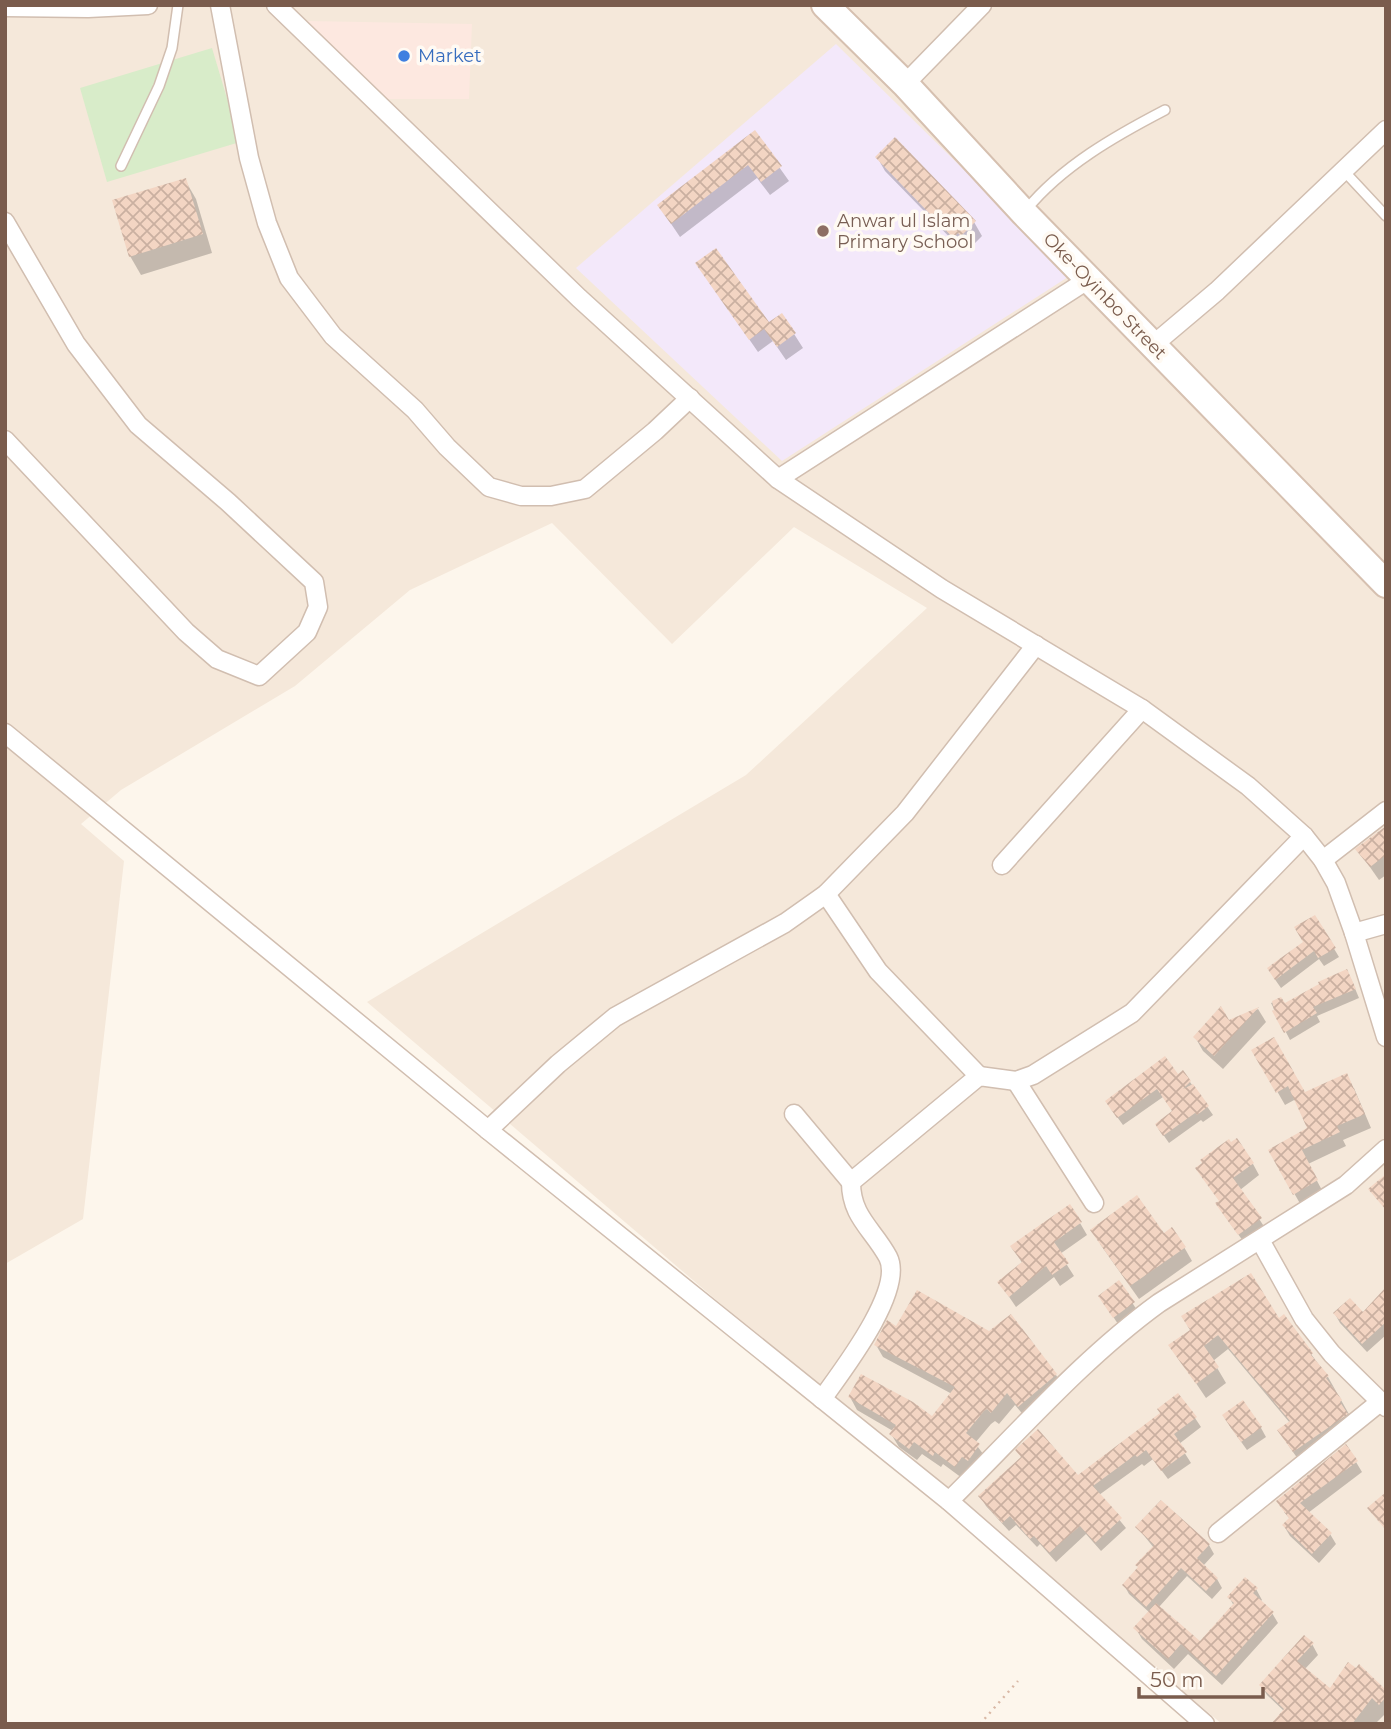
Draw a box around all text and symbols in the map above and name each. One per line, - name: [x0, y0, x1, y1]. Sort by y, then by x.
- place label: Market: [418, 45, 481, 67]
- marker: Market: [396, 48, 412, 64]
- place label: Anwar ul Islam Primary School: [837, 210, 973, 253]
- marker: Anwar ul Islam Primary School: [815, 223, 831, 239]
- street label: Oke-Oyinbo Street: [1039, 228, 1171, 364]
- scale bar: [1139, 1656, 1263, 1700]
- text: 50 m: [1150, 1667, 1204, 1692]

